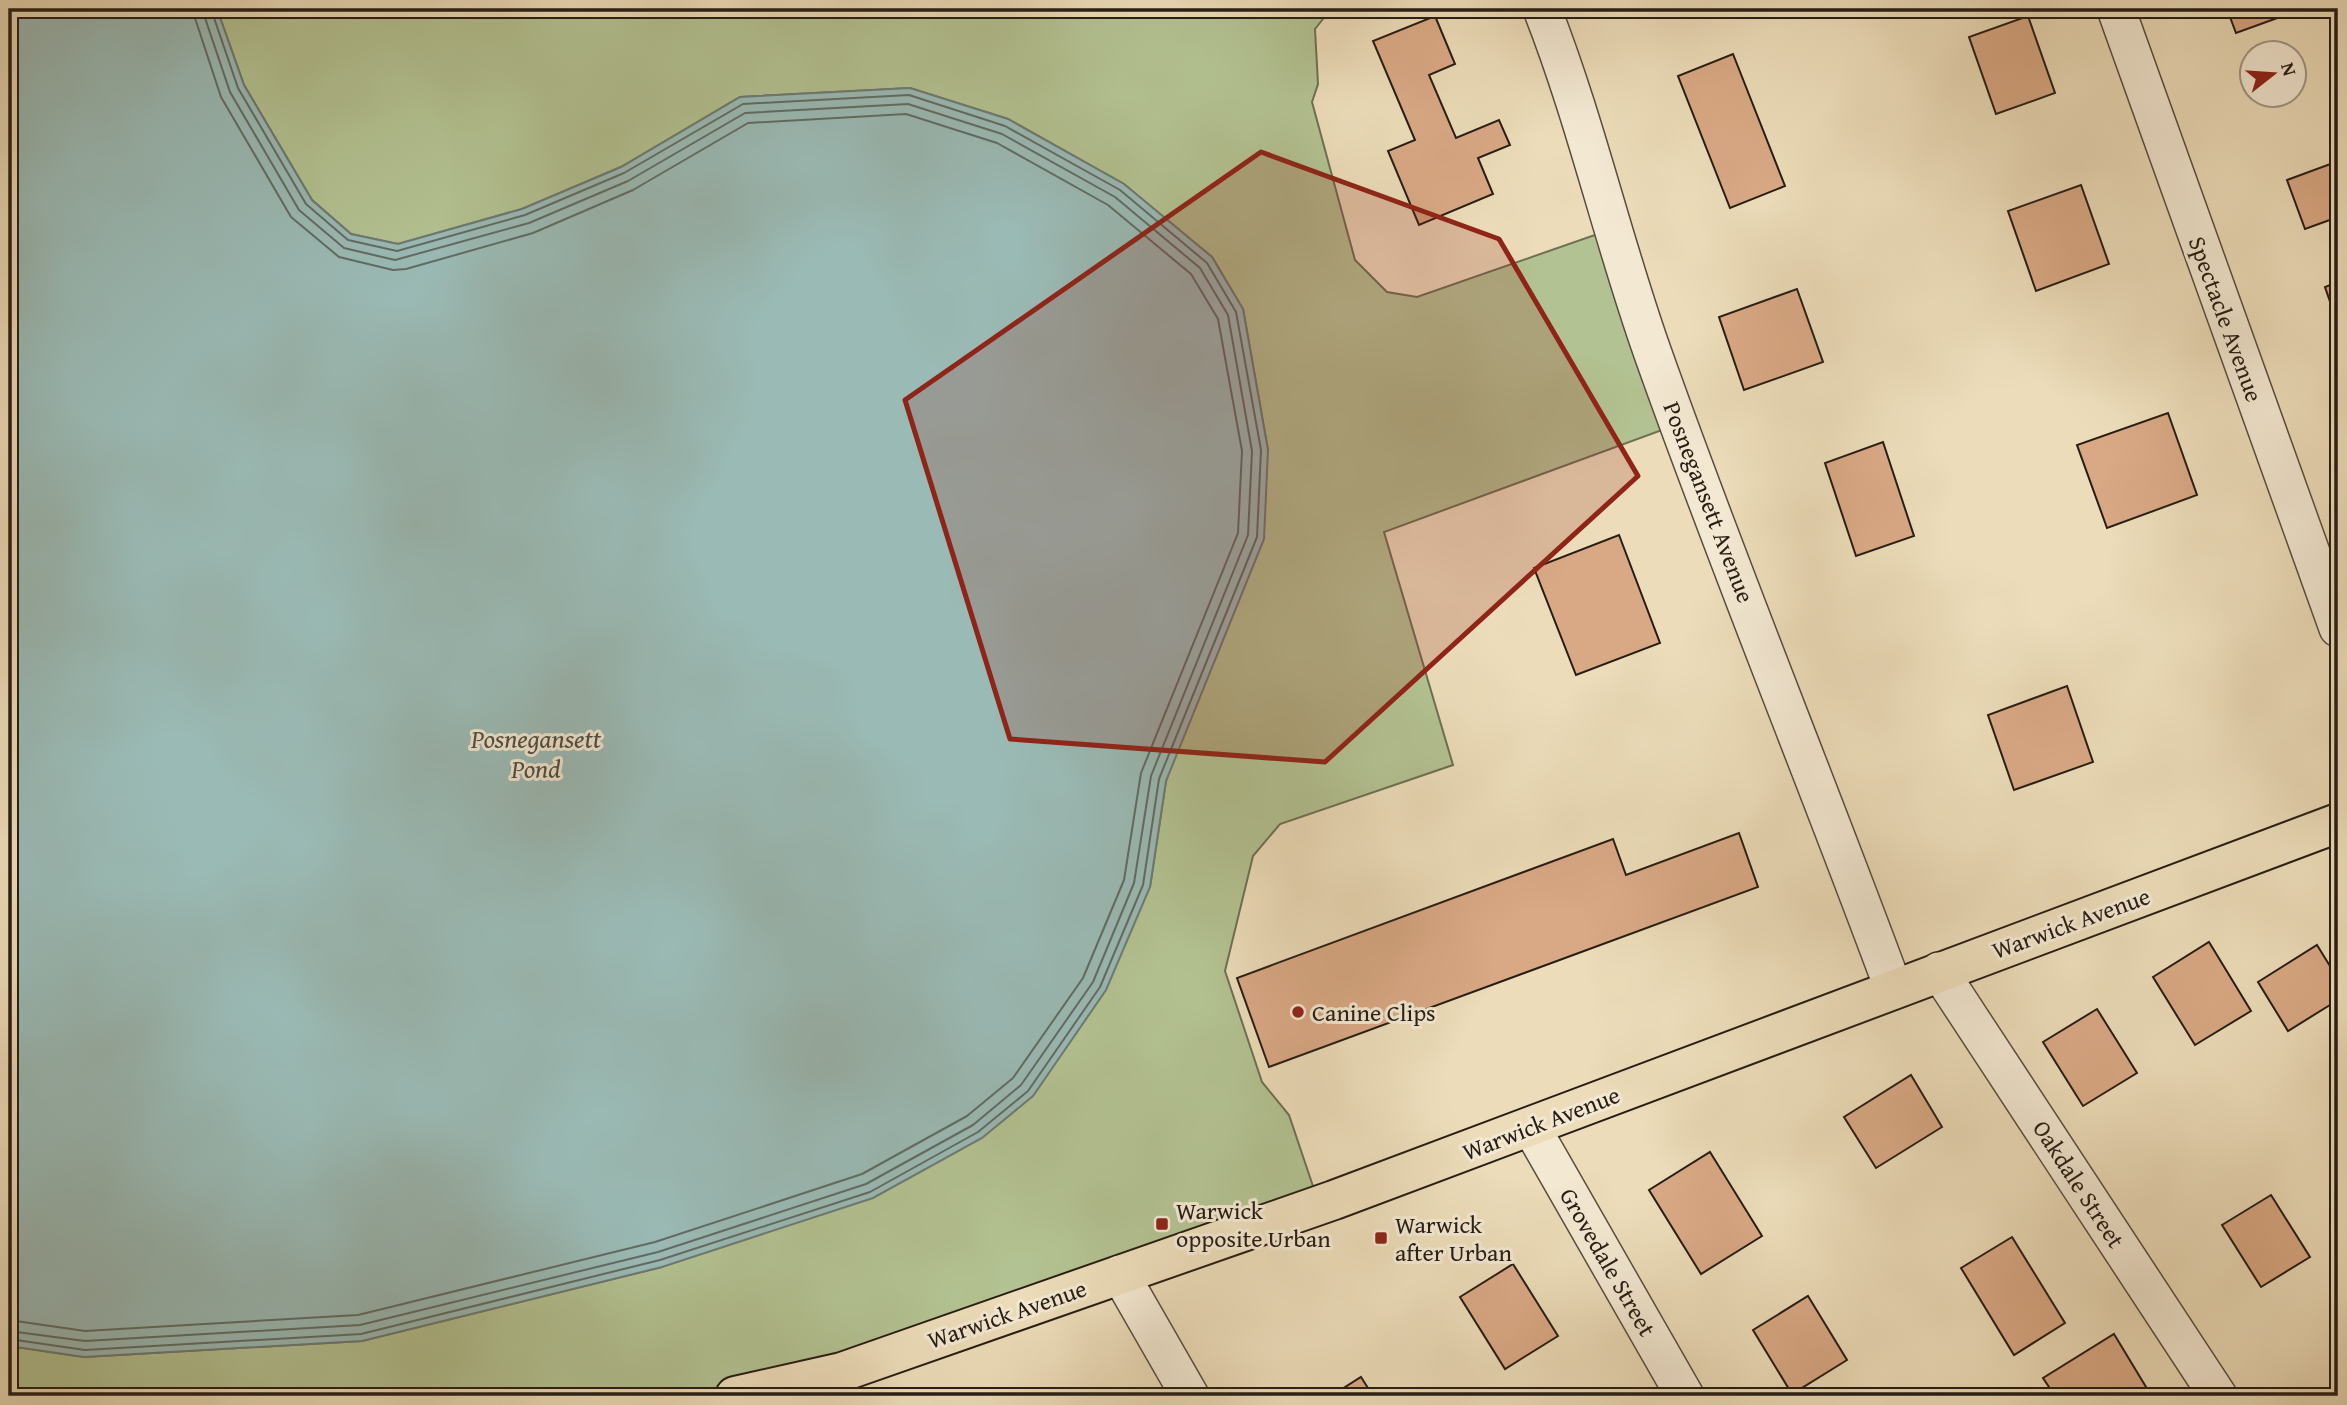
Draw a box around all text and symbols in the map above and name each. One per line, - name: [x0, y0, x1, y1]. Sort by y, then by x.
- north arrow: [2238, 38, 2308, 108]
- text: N: [2274, 59, 2305, 79]
- street label: Spectacle Avenue: [2180, 231, 2272, 407]
- street label: Posnegansett Avenue: [1655, 396, 1763, 608]
- water label: Posnegansett Pond: [470, 719, 602, 788]
- street label: Warwick Avenue: [1987, 878, 2155, 968]
- place label: Canine Clips: [1312, 995, 1436, 1030]
- marker: Canine Clips: [1290, 1004, 1306, 1020]
- street label: Warwick Avenue: [1457, 1077, 1625, 1169]
- street label: Oakdale Street: [2024, 1113, 2134, 1255]
- street label: Grovedale Street: [1551, 1181, 1665, 1343]
- place label: Warwick opposite Urban: [1176, 1193, 1331, 1256]
- place label: Warwick after Urban: [1395, 1207, 1512, 1270]
- marker: Warwick opposite Urban: [1154, 1216, 1170, 1232]
- marker: Warwick after Urban: [1373, 1230, 1389, 1246]
- street label: Warwick Avenue: [923, 1270, 1091, 1358]

